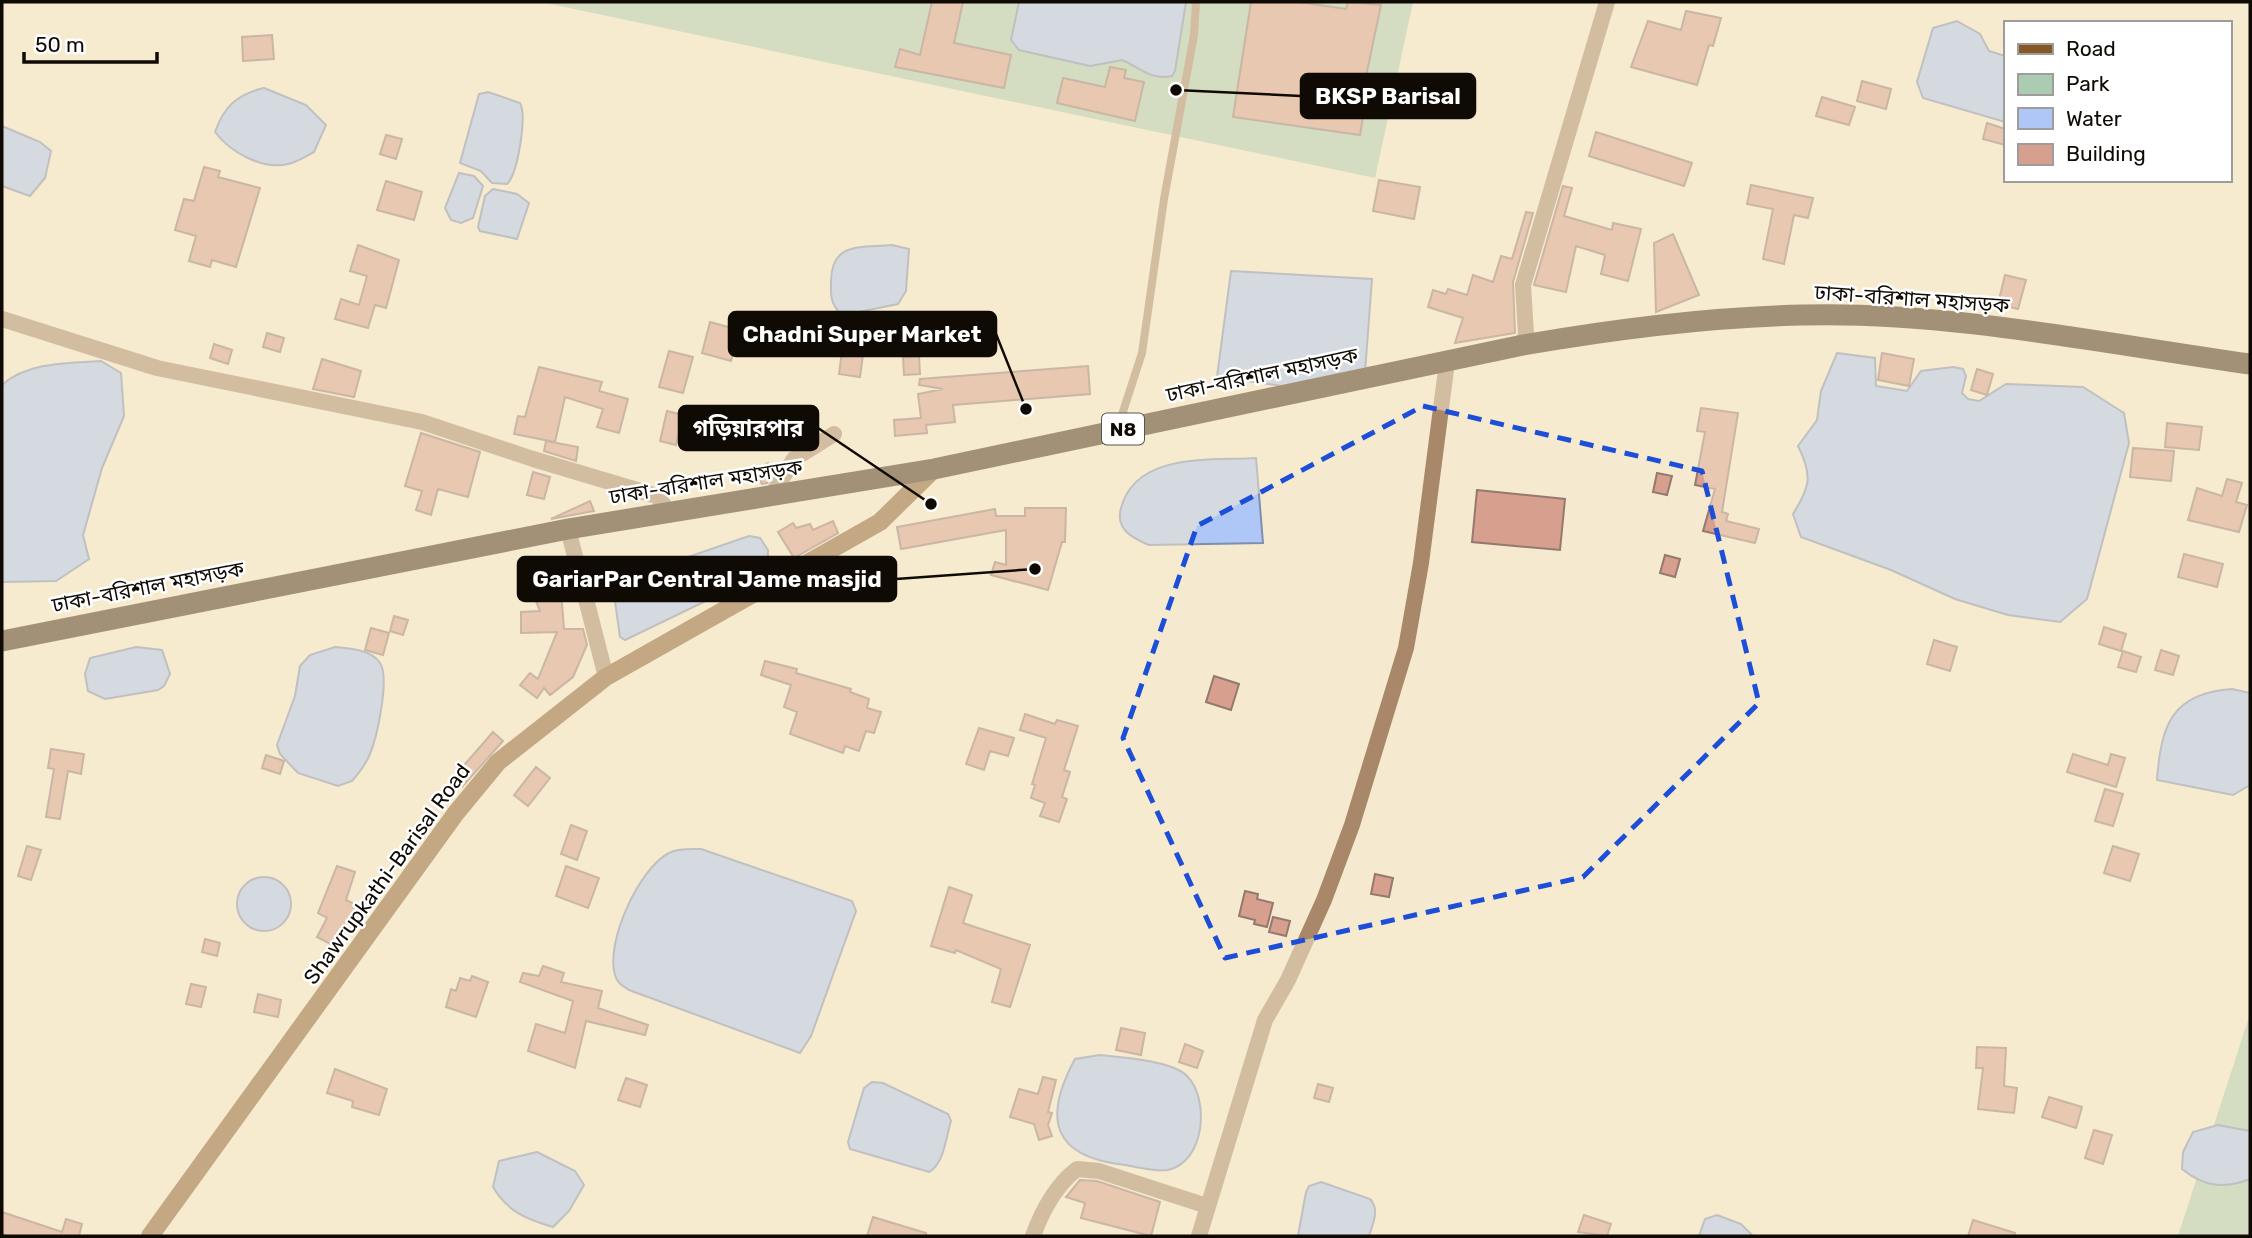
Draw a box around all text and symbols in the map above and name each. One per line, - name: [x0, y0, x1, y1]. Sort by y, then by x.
- scale bar: [24, 21, 158, 65]
- legend: [2004, 21, 2231, 182]
- text: 50 m: [35, 32, 85, 57]
- text: Road: [2066, 36, 2116, 61]
- text: Park: [2066, 71, 2110, 96]
- callout: BKSP Barisal: [1301, 74, 1475, 118]
- text: BKSP Barisal: [1315, 82, 1461, 110]
- text: Water: [2066, 106, 2122, 131]
- text: Building: [2066, 141, 2146, 166]
- street label: ঢাকা-বরিশাল মহাসড়ক: [1813, 279, 2011, 318]
- callout: Chadni Super Market: [729, 312, 996, 356]
- text: Chadni Super Market: [743, 320, 982, 348]
- street label: ঢাকা-বরিশাল মহাসড়ক: [1163, 342, 1361, 407]
- callout: গড়িয়ারপার: [679, 406, 818, 450]
- text: গড়িয়ারপার: [693, 414, 805, 442]
- road number: N8: [1102, 414, 1144, 444]
- street label: ঢাকা-বরিশাল মহাসড়ক: [606, 454, 805, 509]
- street label: ঢাকা-বরিশাল মহাসড়ক: [49, 555, 247, 618]
- callout: GariarPar Central Jame masjid: [518, 557, 896, 601]
- text: GariarPar Central Jame masjid: [532, 565, 882, 593]
- street label: Shawrupkathi-Barisal Road: [298, 759, 475, 989]

